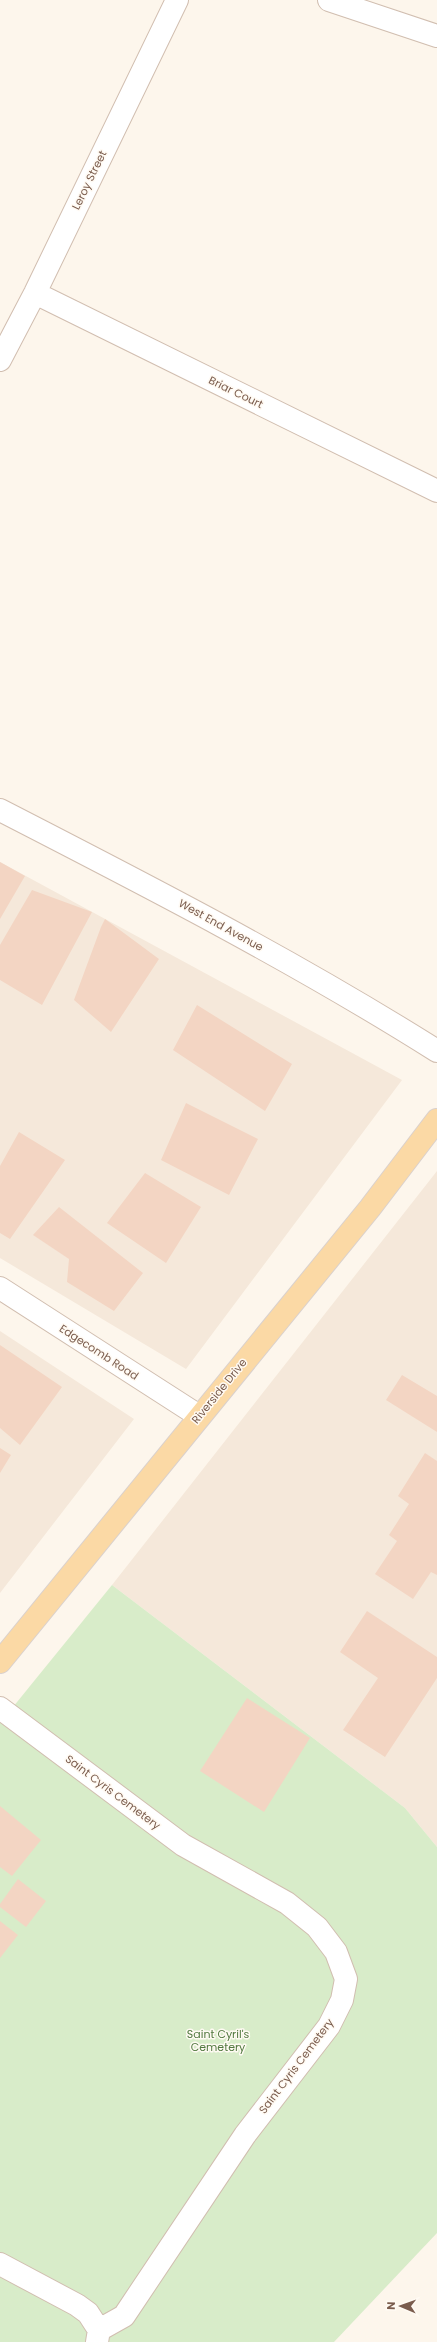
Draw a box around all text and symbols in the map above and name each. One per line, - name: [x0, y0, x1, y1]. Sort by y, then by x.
- street label: Leroy Street: [68, 148, 110, 212]
- street label: Briar Court: [206, 372, 266, 412]
- street label: West End Avenue: [176, 895, 266, 955]
- street label: Edgecomb Road: [56, 1320, 142, 1384]
- street label: Riverside Drive: [188, 1355, 250, 1427]
- street label: Saint Cyris Cemetery: [62, 1751, 165, 1834]
- street label: Saint Cyris Cemetery: [255, 2014, 338, 2117]
- park label: Saint Cyril's Cemetery: [187, 2026, 249, 2055]
- north arrow: [381, 2286, 421, 2326]
- text: N: [383, 2301, 399, 2310]

